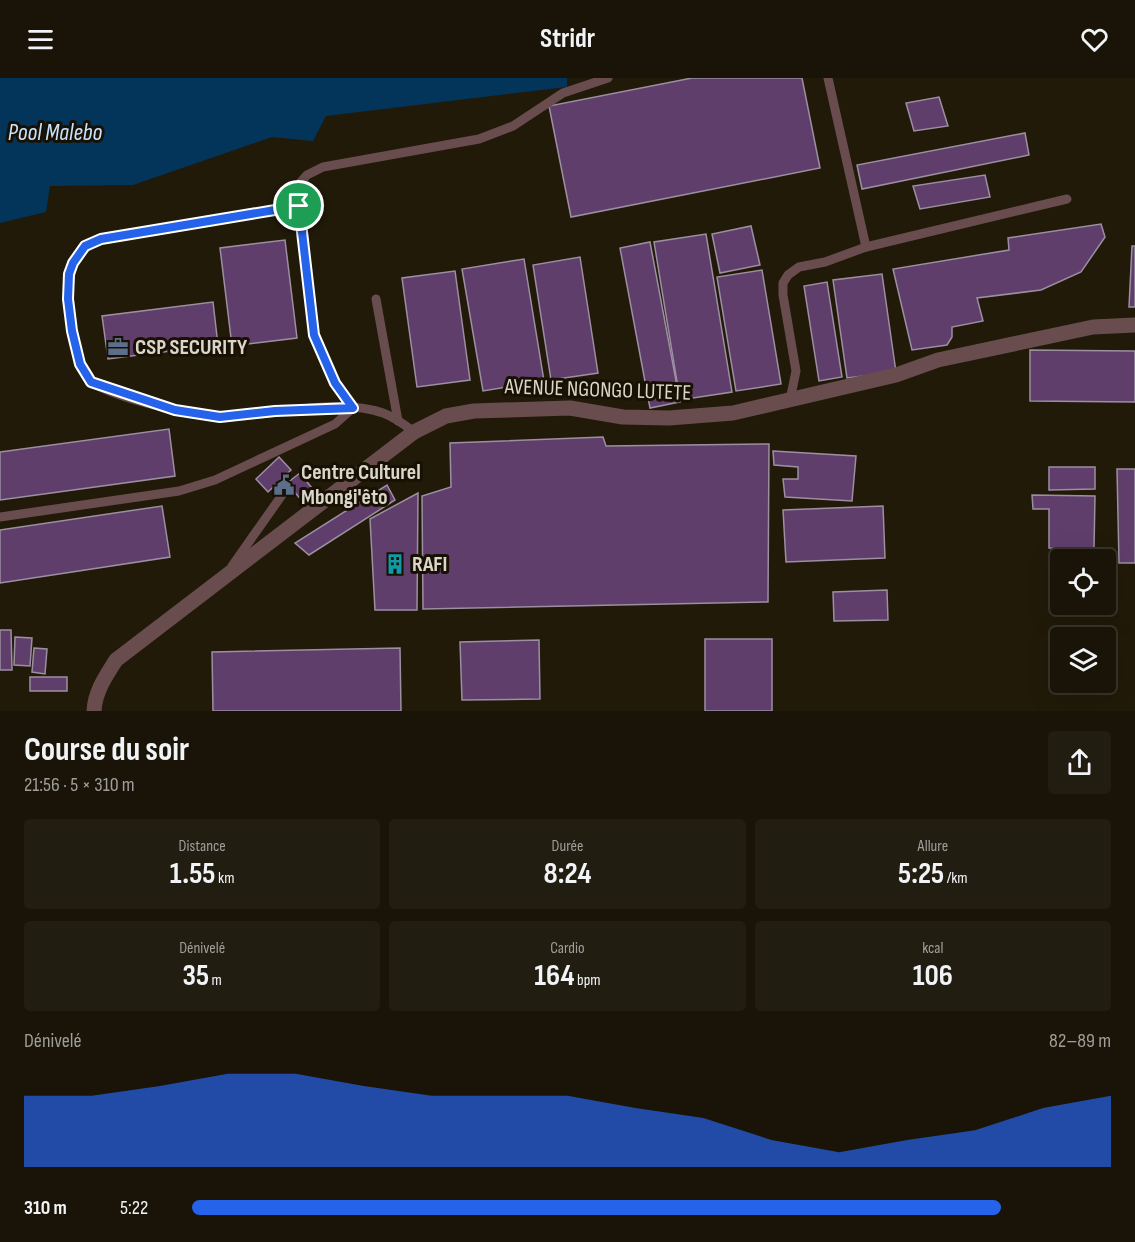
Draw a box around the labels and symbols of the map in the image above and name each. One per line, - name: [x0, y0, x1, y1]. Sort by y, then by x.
- water label: Pool Malebo: [8, 118, 102, 147]
- pin: [273, 180, 324, 231]
- place label: CSP SECURITY: [135, 334, 248, 361]
- office icon: CSP SECURITY: [106, 335, 130, 359]
- street label: AVENUE NGONGO LUTETE: [503, 373, 692, 407]
- place label: Centre Culturel Mbongi'êto: [301, 459, 421, 511]
- public building icon: Centre Culturel Mbongi'êto: [272, 473, 296, 497]
- place label: RAFI: [412, 551, 447, 578]
- building icon: RAFI: [383, 552, 407, 576]

